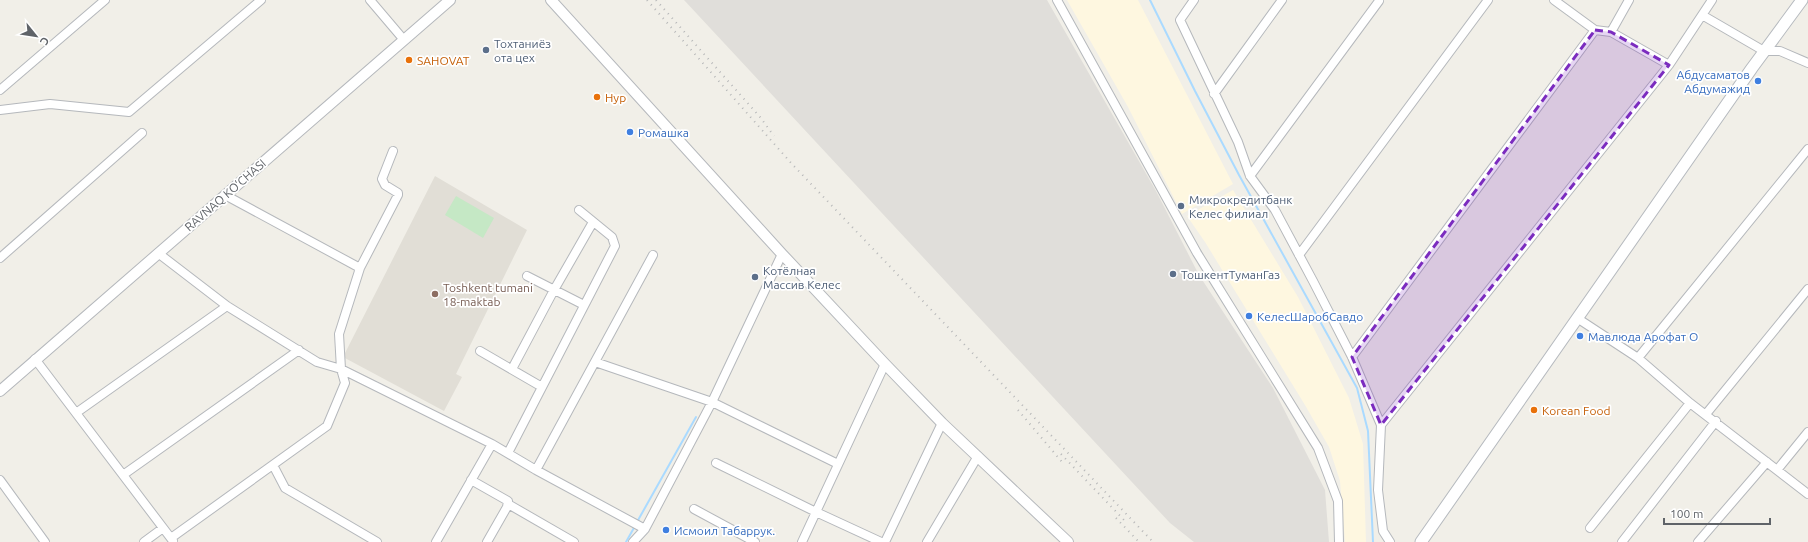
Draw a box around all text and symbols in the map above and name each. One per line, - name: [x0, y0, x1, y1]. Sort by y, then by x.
- north arrow: [16, 16, 56, 56]
- text: С: [38, 35, 52, 47]
- place label: Тохтаниёз ота цех: [494, 37, 551, 64]
- marker: Тохтаниёз ота цех: [481, 45, 491, 55]
- place label: SAHOVAT: [417, 54, 470, 67]
- marker: SAHOVAT: [404, 55, 414, 65]
- place label: Абдусаматов Абдумажид: [1676, 68, 1750, 95]
- marker: Абдусаматов Абдумажид: [1753, 76, 1763, 86]
- place label: Нур: [605, 91, 626, 104]
- marker: Нур: [592, 92, 602, 102]
- place label: Ромашка: [638, 126, 689, 139]
- marker: Ромашка: [625, 127, 635, 137]
- street label: RAVNAQ KO‘CHASI: [182, 156, 268, 234]
- place label: Микрокредитбанк Келес филиал: [1189, 193, 1292, 220]
- marker: Микрокредитбанк Келес филиал: [1176, 201, 1186, 211]
- place label: Котёлная Массив Келес: [763, 264, 841, 291]
- place label: ТошкентТуманГаз: [1181, 268, 1280, 281]
- marker: ТошкентТуманГаз: [1168, 269, 1178, 279]
- marker: Котёлная Массив Келес: [750, 272, 760, 282]
- place label: Toshkent tumani 18-maktab: [443, 281, 533, 308]
- marker: Toshkent tumani 18-maktab: [430, 289, 440, 299]
- place label: КелесШаробСавдо: [1257, 310, 1363, 323]
- marker: КелесШаробСавдо: [1244, 311, 1254, 321]
- place label: Мавлюда Арофат О: [1588, 330, 1698, 343]
- marker: Мавлюда Арофат О: [1575, 331, 1585, 341]
- place label: Korean Food: [1542, 404, 1610, 417]
- marker: Korean Food: [1529, 405, 1539, 415]
- scale bar: [1664, 500, 1770, 526]
- text: 100 m: [1670, 507, 1703, 520]
- place label: Исмоил Табаррук.: [674, 524, 775, 537]
- marker: Исмоил Табаррук.: [661, 525, 671, 535]

